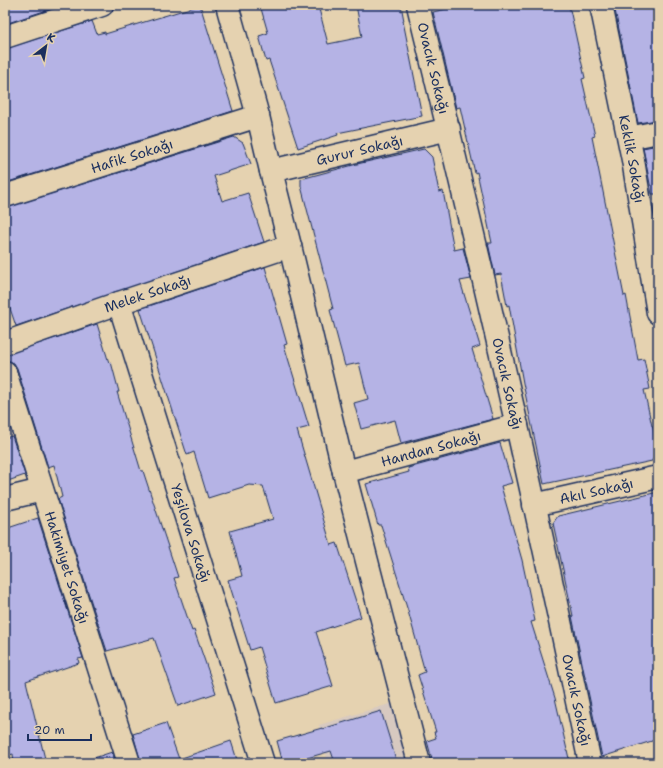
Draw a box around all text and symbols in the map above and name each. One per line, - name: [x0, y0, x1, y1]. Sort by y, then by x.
- street label: Ovacık Sokağı: [414, 20, 453, 116]
- north arrow: [26, 26, 66, 66]
- text: K: [44, 29, 58, 46]
- street label: Keklik Sokağı: [615, 113, 649, 204]
- street label: Gurur Sokağı: [314, 131, 405, 169]
- street label: Hafik Sokağı: [88, 134, 175, 177]
- street label: Melek Sokağı: [102, 271, 193, 316]
- street label: Ovacık Sokağı: [488, 336, 527, 431]
- street label: Handan Sokağı: [379, 426, 483, 471]
- street label: Akıl Sokağı: [558, 474, 635, 508]
- street label: Yeşilova Sokağı: [167, 481, 215, 585]
- street label: Hakimiyet Sokağı: [41, 509, 93, 626]
- street label: Ovacık Sokağı: [558, 652, 595, 748]
- scale bar: [28, 716, 91, 742]
- text: 20 m: [34, 722, 65, 738]

